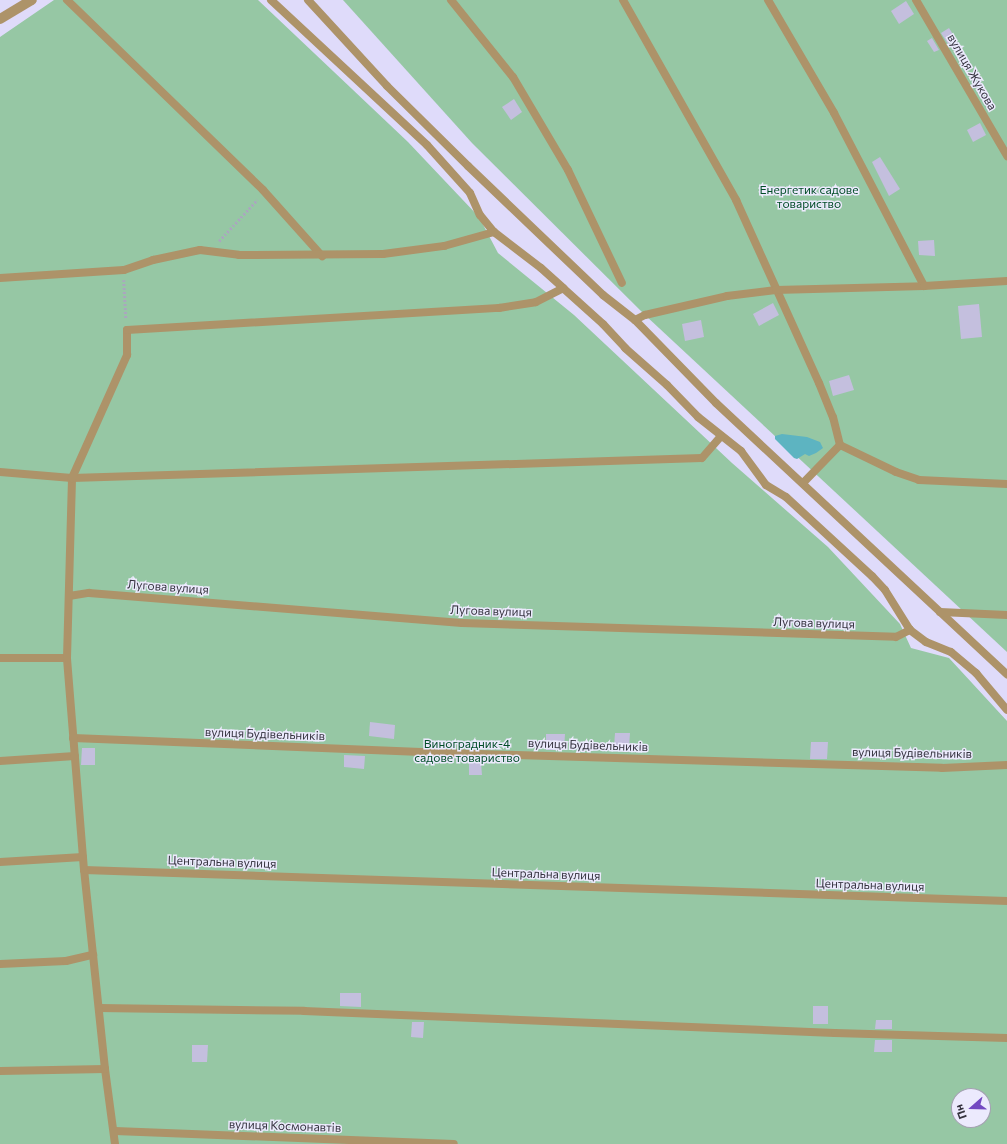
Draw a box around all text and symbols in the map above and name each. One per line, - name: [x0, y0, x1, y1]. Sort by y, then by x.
- street label: вулиця Жукова: [944, 31, 1000, 113]
- park label: Енергетик садове товариство: [759, 183, 859, 211]
- street label: Лугова вулиця: [127, 577, 209, 597]
- street label: Лугова вулиця: [450, 602, 532, 620]
- street label: Лугова вулиця: [773, 614, 855, 632]
- street label: вулиця Будівельників: [205, 725, 325, 743]
- street label: вулиця Будівельників: [528, 736, 648, 754]
- park label: Виноградник-4 садове товариство: [414, 737, 520, 765]
- street label: вулиця Будівельників: [852, 745, 972, 761]
- street label: Центральна вулиця: [167, 853, 277, 871]
- street label: Центральна вулиця: [491, 865, 601, 883]
- street label: Центральна вулиця: [815, 876, 925, 894]
- north arrow: [951, 1088, 991, 1128]
- text: Пн: [952, 1103, 969, 1121]
- street label: вулиця Космонавтів: [229, 1117, 341, 1135]

